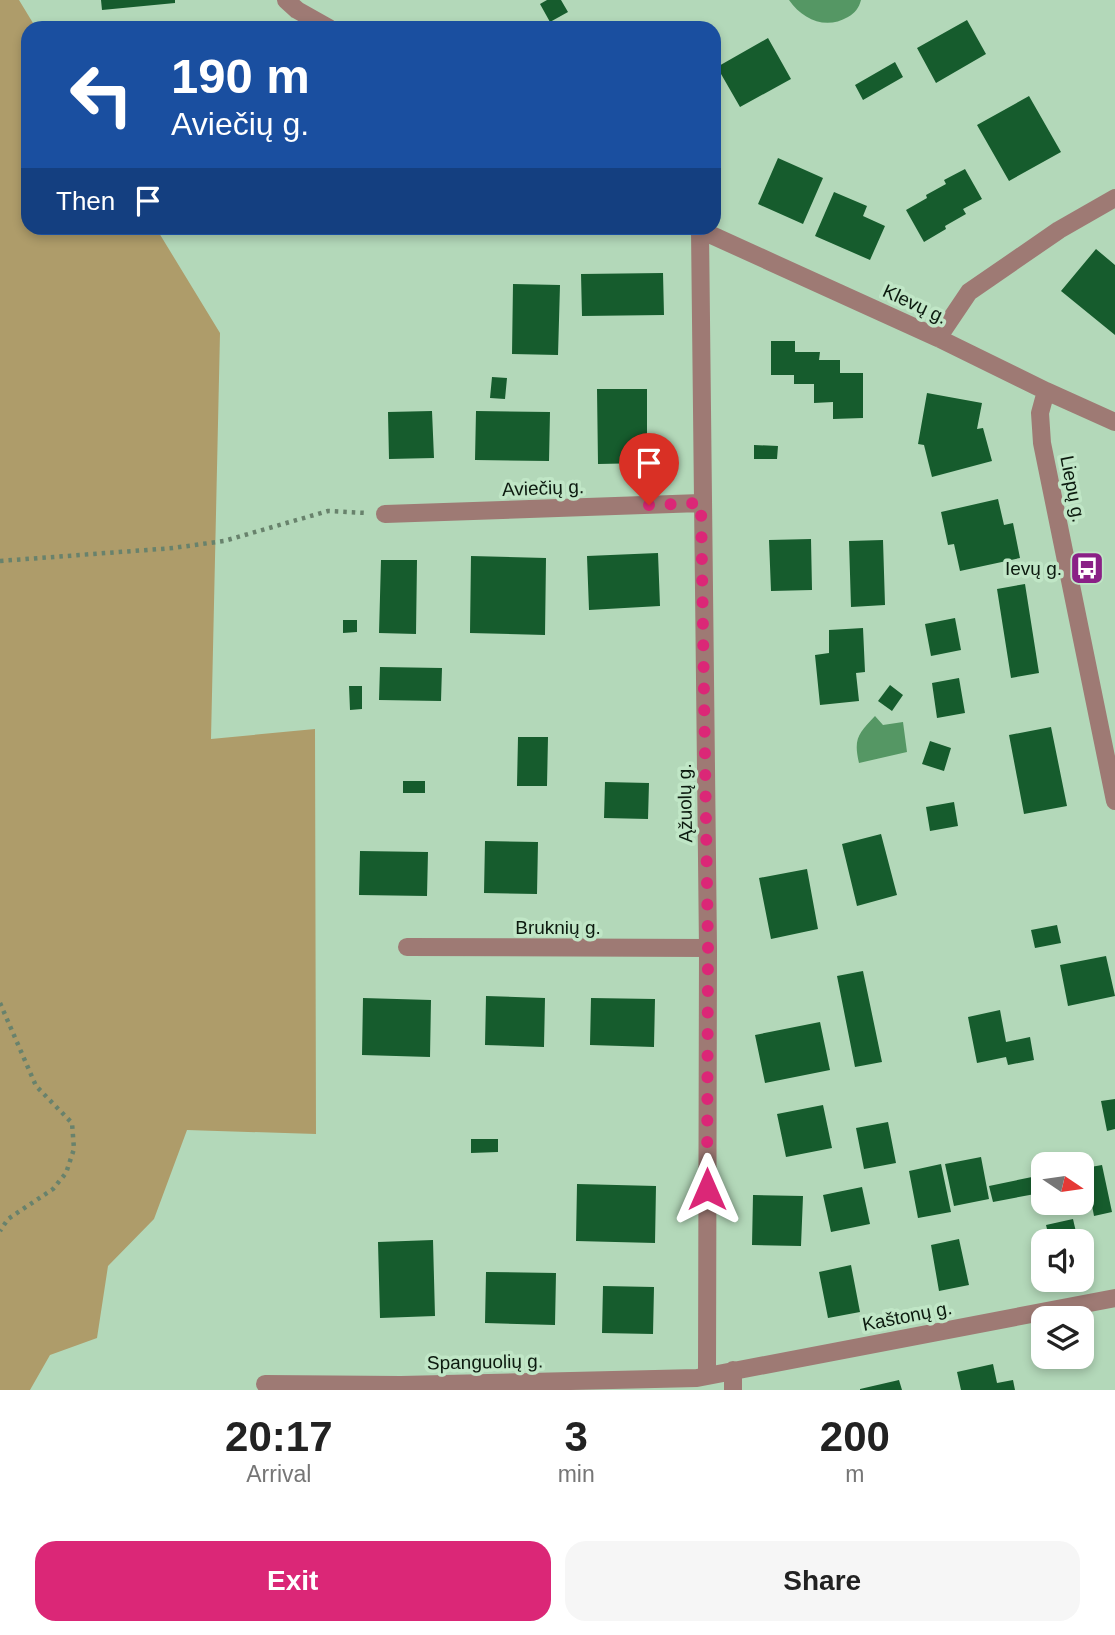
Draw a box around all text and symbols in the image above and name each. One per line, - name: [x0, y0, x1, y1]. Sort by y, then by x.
- icon: left: [56, 49, 147, 140]
- text: 190 m: [171, 49, 310, 103]
- text: Aviečių g.: [171, 106, 309, 142]
- icon: arrive: [129, 182, 167, 220]
- text: Then: [56, 186, 115, 216]
- street label: Klevų g.: [879, 280, 951, 328]
- pin: [619, 433, 679, 505]
- icon: arrive: [630, 444, 668, 482]
- street label: Liepų g.: [1056, 454, 1090, 524]
- street label: Aviečių g.: [502, 476, 584, 500]
- bus stop icon: Ievų g.: [1068, 549, 1106, 587]
- place label: Ievų g.: [1005, 558, 1062, 579]
- street label: Ąžuolų g.: [674, 763, 696, 843]
- street label: Bruknių g.: [515, 917, 601, 938]
- position arrow: [670, 1152, 744, 1226]
- north arrow: [1031, 1152, 1094, 1214]
- map controls: [1031, 1152, 1094, 1369]
- button: sound: [1031, 1229, 1094, 1292]
- street label: Kaštonų g.: [860, 1297, 954, 1335]
- button: layers: [1031, 1306, 1094, 1369]
- street label: Spanguolių g.: [427, 1350, 543, 1374]
- text: 20:17: [225, 1413, 333, 1460]
- text: 3: [564, 1413, 588, 1460]
- text: 200: [820, 1413, 890, 1460]
- text: Arrival: [246, 1461, 311, 1487]
- text: min: [558, 1461, 595, 1487]
- text: m: [845, 1461, 864, 1487]
- button: Exit: [35, 1541, 551, 1621]
- button: Share: [565, 1541, 1080, 1621]

